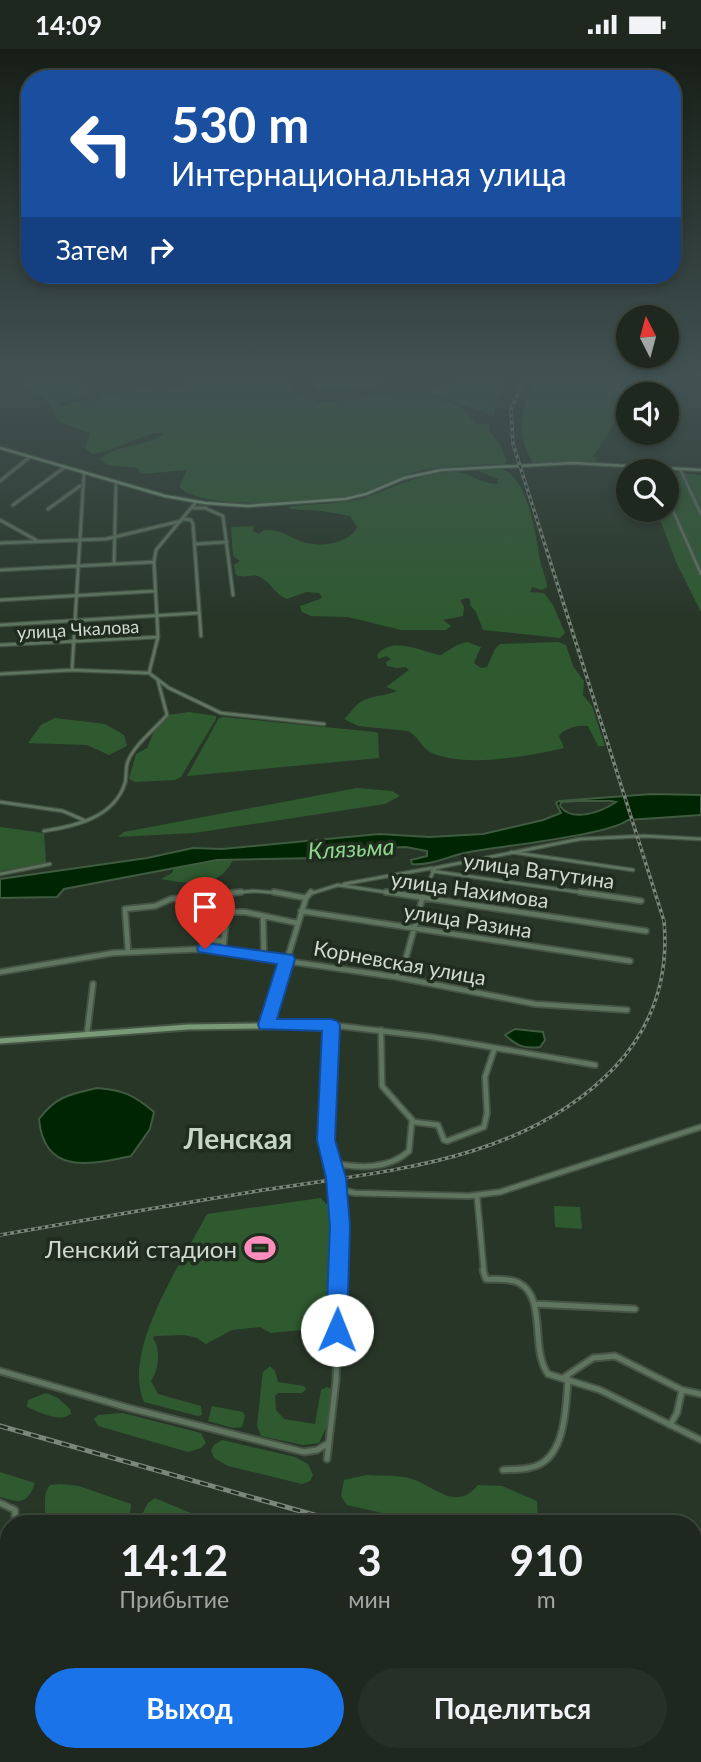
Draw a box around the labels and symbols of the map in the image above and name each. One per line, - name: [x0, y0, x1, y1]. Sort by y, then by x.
- north arrow: [616, 305, 679, 367]
- street label: улица Чкалова: [16, 615, 140, 643]
- water label: Клязьма: [307, 832, 395, 864]
- street label: улица Ватутина: [462, 847, 616, 893]
- street label: улица Нахимова: [390, 866, 550, 912]
- pin: [175, 877, 235, 949]
- street label: улица Разина: [402, 898, 534, 942]
- street label: Корневская улица: [312, 935, 488, 989]
- district label: Ленская: [183, 1121, 292, 1155]
- sports icon: Ленский стадион: [243, 1231, 277, 1265]
- place label: Ленский стадион: [44, 1234, 237, 1263]
- position arrow: [300, 1293, 374, 1367]

